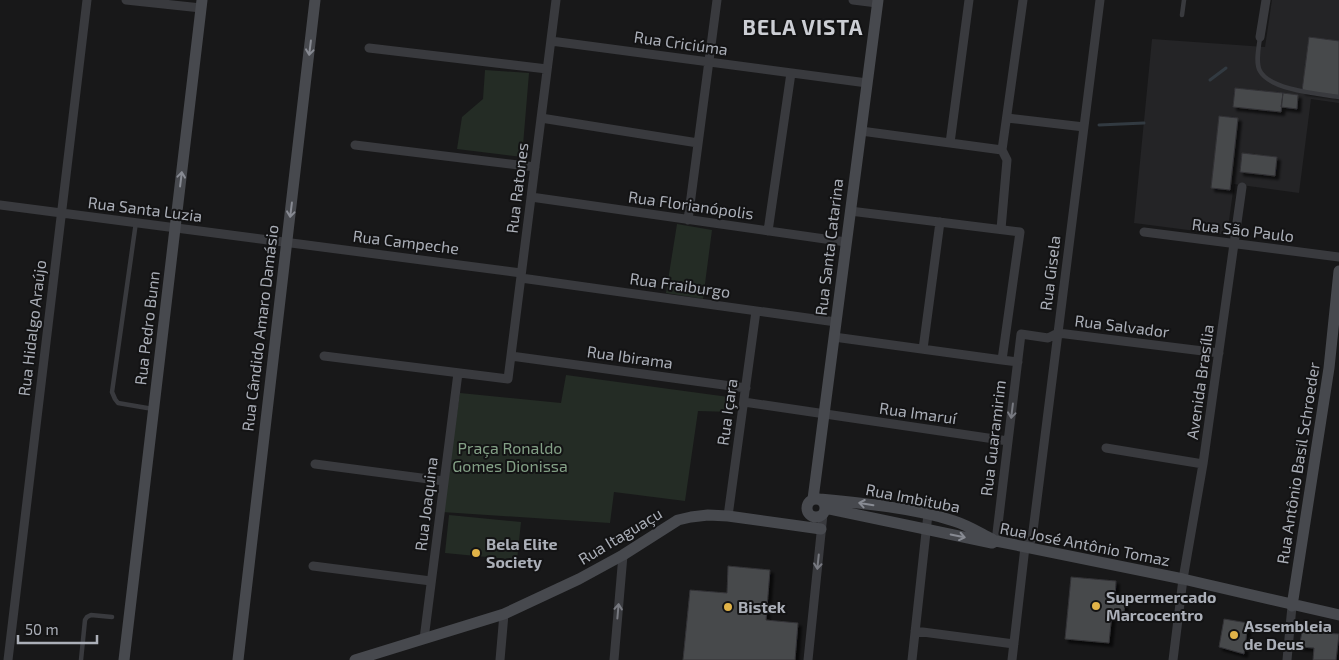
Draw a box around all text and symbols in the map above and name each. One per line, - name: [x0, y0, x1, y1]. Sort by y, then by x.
- district label: BELA VISTA: [742, 14, 864, 39]
- street label: Rua Criciúma: [633, 27, 729, 58]
- one-way arrow: [305, 40, 315, 56]
- street label: Rua Ratones: [502, 142, 531, 234]
- one-way arrow: [176, 172, 186, 188]
- street label: Rua Santa Catarina: [811, 177, 846, 317]
- street label: Rua Florianópolis: [627, 186, 755, 223]
- street label: Rua Santa Luzia: [87, 192, 203, 225]
- one-way arrow: [286, 201, 296, 217]
- street label: Rua São Paulo: [1191, 214, 1295, 245]
- street label: Rua Cândido Amaro Damásio: [237, 223, 282, 432]
- street label: Rua Campeche: [352, 226, 460, 257]
- street label: Rua Gisela: [1035, 234, 1064, 312]
- street label: Rua Hidalgo Araújo: [14, 259, 50, 397]
- street label: Rua Fraiburgo: [629, 268, 732, 301]
- street label: Rua Pedro Bunn: [130, 270, 163, 386]
- street label: Rua Salvador: [1074, 310, 1171, 341]
- street label: Avenida Brasília: [1182, 323, 1217, 441]
- street label: Rua Ibirama: [586, 341, 674, 372]
- street label: Rua Antônio Basil Schroeder: [1272, 360, 1323, 565]
- street label: Rua Içara: [712, 377, 742, 447]
- street label: Rua Guaramirim: [976, 379, 1009, 497]
- street label: Rua Imaruí: [878, 398, 959, 427]
- one-way arrow: [1007, 403, 1017, 419]
- park label: Praça Ronaldo Gomes Dionissa: [452, 438, 568, 475]
- street label: Rua Joaquina: [410, 456, 441, 552]
- street label: Rua Imbituba: [864, 479, 962, 516]
- one-way arrow: [859, 499, 875, 509]
- street label: Rua Itaguaçu: [574, 503, 666, 569]
- street label: Rua José Antônio Tomaz: [998, 518, 1172, 569]
- one-way arrow: [950, 532, 966, 541]
- place label: Bela Elite Society: [486, 534, 558, 572]
- marker: Bela Elite Society: [470, 547, 482, 559]
- one-way arrow: [813, 554, 823, 570]
- place label: Supermercado Marcocentro: [1106, 587, 1216, 624]
- place label: Bistek: [738, 597, 786, 616]
- marker: Supermercado Marcocentro: [1090, 600, 1102, 612]
- marker: Bistek: [722, 601, 734, 613]
- one-way arrow: [613, 604, 623, 620]
- scale bar: [18, 612, 96, 644]
- place label: Assembleia de Deus: [1244, 616, 1332, 653]
- text: 50 m: [25, 620, 59, 638]
- marker: Assembleia de Deus: [1228, 629, 1240, 641]

